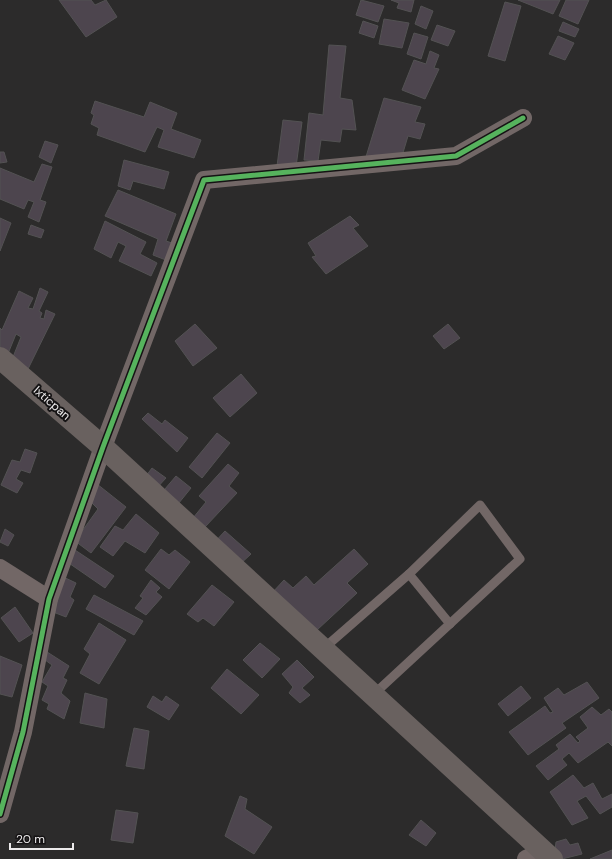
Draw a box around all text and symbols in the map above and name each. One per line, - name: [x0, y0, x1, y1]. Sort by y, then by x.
- street label: Ixticpan: [30, 382, 74, 424]
- scale bar: [10, 825, 73, 851]
- text: 20 m: [16, 831, 45, 847]

